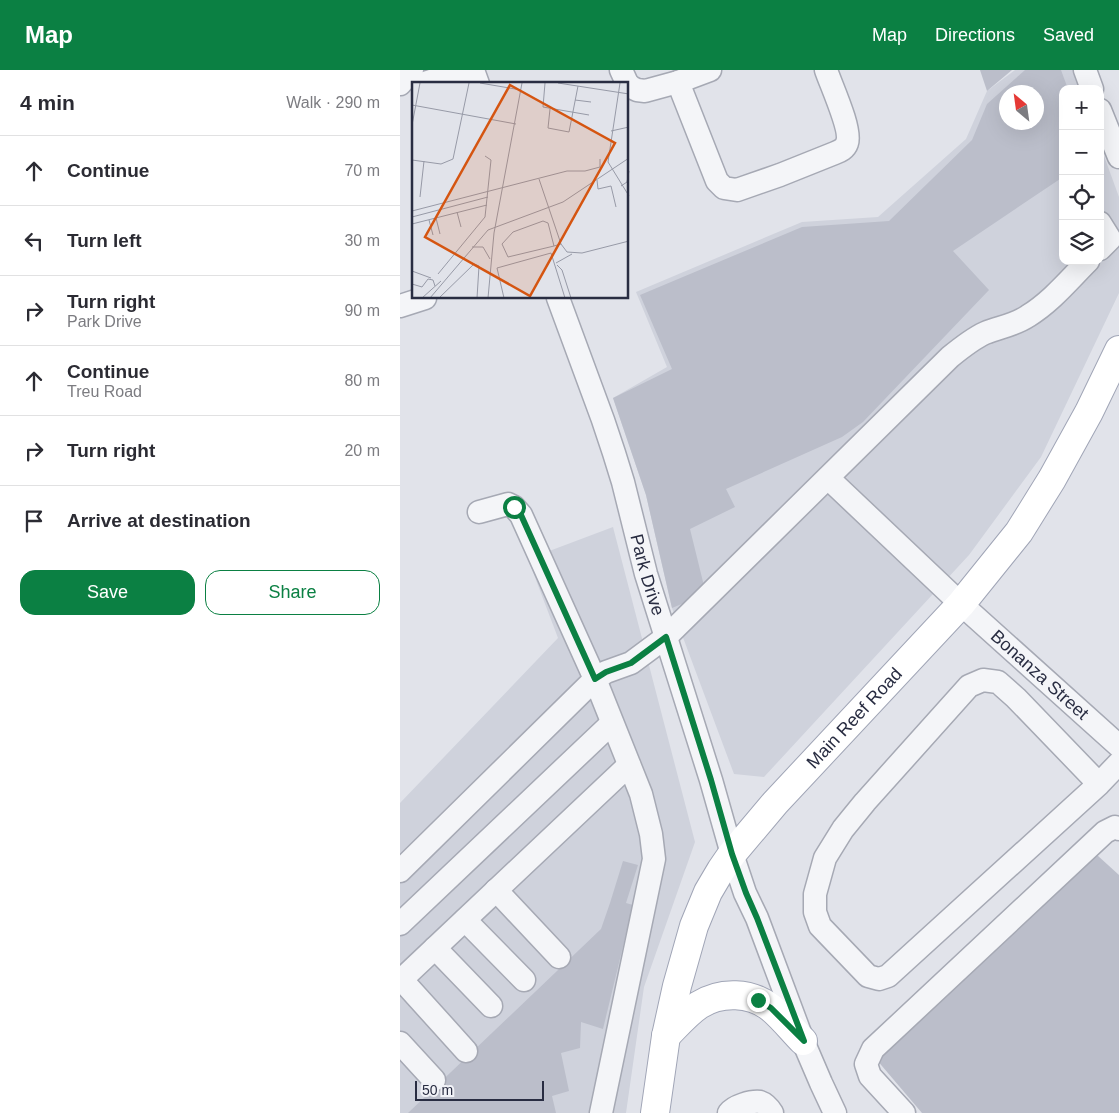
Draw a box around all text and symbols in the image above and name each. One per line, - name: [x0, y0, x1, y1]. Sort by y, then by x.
- text: Map: [25, 21, 73, 48]
- text: Map: [872, 25, 907, 45]
- text: Directions: [935, 25, 1015, 45]
- text: Saved: [1043, 25, 1094, 45]
- inset map: [412, 82, 629, 299]
- north arrow: [999, 85, 1044, 130]
- map controls: [1059, 85, 1104, 265]
- button: +: [1059, 85, 1104, 130]
- text: 4 min: [20, 91, 75, 114]
- text: Walk · 290 m: [286, 94, 380, 111]
- button: −: [1059, 130, 1104, 175]
- icon: ahead: [20, 157, 48, 185]
- text: Continue: [67, 160, 149, 181]
- text: 70 m: [344, 162, 380, 179]
- button: locate: [1059, 175, 1104, 220]
- button: layers: [1059, 220, 1104, 265]
- icon: left: [20, 227, 48, 255]
- text: Turn left: [67, 230, 142, 251]
- text: 30 m: [344, 232, 380, 249]
- text: Turn right: [67, 291, 155, 312]
- icon: right: [20, 297, 48, 325]
- text: 90 m: [344, 302, 380, 319]
- text: Park Drive: [67, 313, 142, 330]
- text: Continue: [67, 361, 149, 382]
- icon: ahead: [20, 367, 48, 395]
- text: 80 m: [344, 372, 380, 389]
- text: Treu Road: [67, 383, 142, 400]
- icon: right: [20, 437, 48, 465]
- text: Turn right: [67, 440, 155, 461]
- text: 20 m: [344, 442, 380, 459]
- route start: [503, 496, 526, 519]
- icon: arrive: [20, 507, 48, 535]
- text: Arrive at destination: [67, 510, 251, 531]
- street label: Park Drive: [626, 532, 668, 618]
- button: Save: [20, 570, 195, 615]
- button: Share: [205, 570, 380, 615]
- street label: Bonanza Street: [987, 626, 1093, 724]
- street label: Main Reef Road: [803, 664, 906, 772]
- route end: [747, 989, 770, 1012]
- scale bar: [415, 1078, 544, 1101]
- text: 50 m: [422, 1082, 453, 1098]

